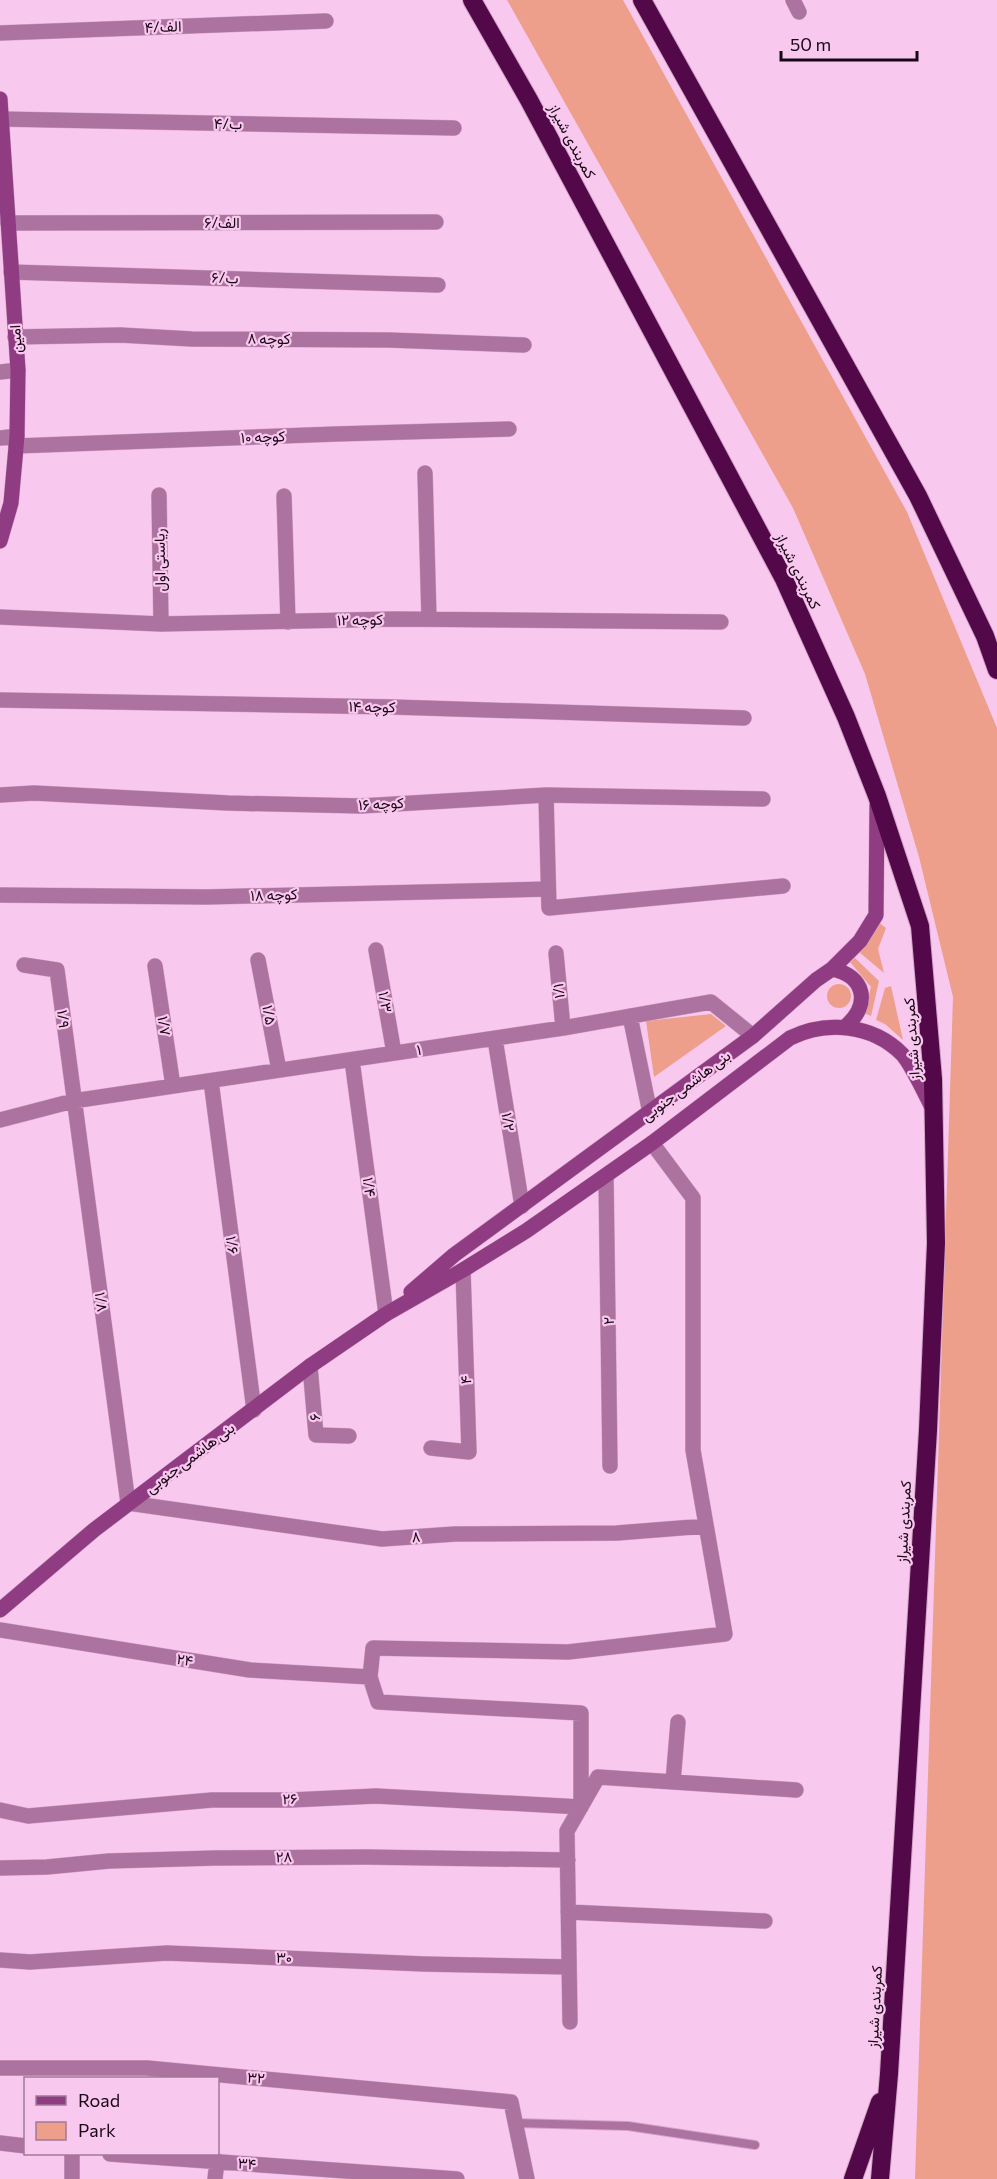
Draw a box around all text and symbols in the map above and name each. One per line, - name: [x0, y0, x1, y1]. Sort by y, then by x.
- street label: ۴/الف: [144, 16, 182, 36]
- scale bar: [781, 24, 918, 62]
- text: 50 m: [790, 33, 831, 55]
- street label: کمربندی شیراز: [543, 99, 600, 183]
- street label: ۴/ب: [214, 114, 242, 133]
- street label: ۶/الف: [204, 213, 240, 231]
- street label: ب/۶: [211, 268, 239, 287]
- street label: امین: [5, 324, 27, 354]
- street label: کوچه ۸: [248, 329, 291, 349]
- street label: کوچه ۱۰: [240, 426, 286, 448]
- street label: ریاستی اول: [149, 528, 171, 592]
- street label: کمربندی شیراز: [770, 529, 825, 613]
- street label: کوچه ۱۲: [337, 610, 384, 630]
- street label: کوچه ۱۴: [348, 697, 396, 717]
- street label: کوچه ۱۶: [358, 793, 405, 815]
- street label: کوچه ۱۸: [250, 884, 298, 906]
- street label: ۱/۱: [548, 983, 568, 1000]
- street label: ۱/۳: [375, 990, 397, 1014]
- street label: کمربندی شیراز: [899, 997, 925, 1082]
- street label: ۱/۵: [259, 1003, 281, 1026]
- street label: ۱/۹: [54, 1009, 74, 1029]
- street label: ۱/۷: [155, 1015, 175, 1037]
- street label: ۱: [415, 1040, 422, 1058]
- street label: بنی هاشمی جنوبی: [637, 1046, 735, 1126]
- street label: ۱/۲: [499, 1111, 519, 1133]
- street label: ۱/۴: [360, 1176, 380, 1198]
- street label: ۱/۶: [223, 1235, 243, 1255]
- street label: ۱/۸: [92, 1291, 112, 1313]
- street label: ۲: [599, 1317, 617, 1325]
- street label: ۴: [456, 1375, 474, 1385]
- street label: ۶: [305, 1413, 323, 1422]
- street label: بنی هاشمی جنوبی: [141, 1418, 239, 1498]
- street label: کمربندی شیراز: [892, 1480, 916, 1565]
- street label: ۸: [411, 1527, 421, 1545]
- street label: ۲۴: [176, 1649, 195, 1669]
- street label: ۲۶: [282, 1789, 298, 1807]
- street label: ۲۸: [275, 1847, 293, 1865]
- street label: ۳۰: [275, 1948, 293, 1966]
- street label: کمربندی شیراز: [863, 1965, 887, 2050]
- street label: ۳۲: [246, 2067, 266, 2087]
- legend: [24, 2077, 219, 2155]
- text: Road: [78, 2089, 120, 2111]
- text: Park: [78, 2119, 116, 2141]
- street label: ۳۴: [237, 2153, 257, 2173]

